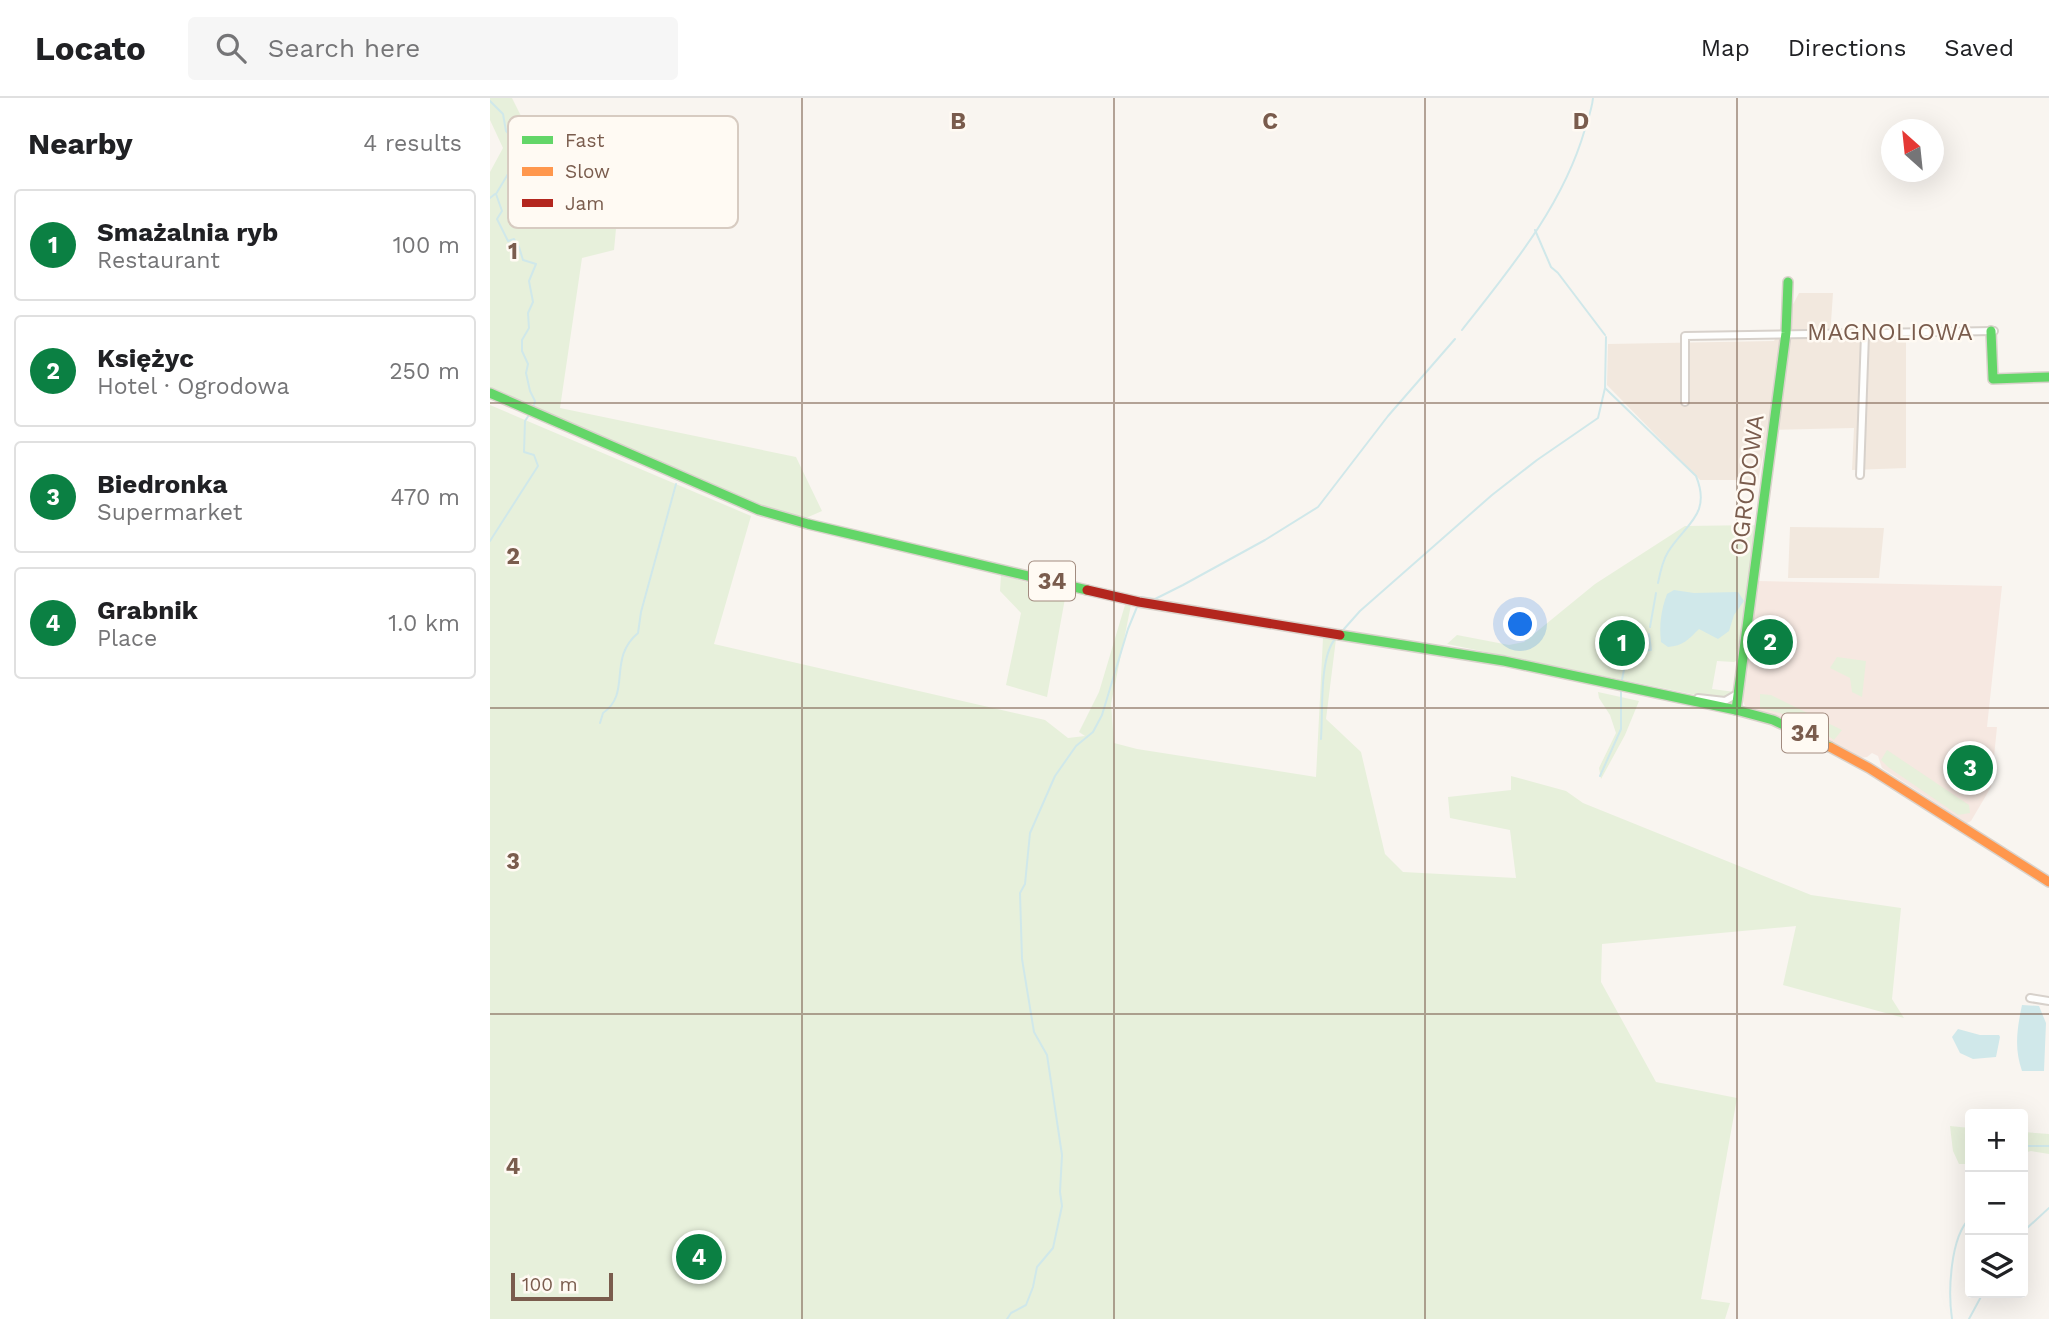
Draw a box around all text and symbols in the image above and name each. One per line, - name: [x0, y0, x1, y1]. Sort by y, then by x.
- search box: [188, 17, 678, 80]
- text: Locato: [35, 29, 146, 68]
- icon: search: [212, 29, 250, 67]
- text: Search here: [268, 33, 420, 63]
- text: Map: [1701, 34, 1750, 62]
- text: Directions: [1788, 34, 1906, 62]
- text: Saved: [1944, 34, 2014, 62]
- text: B: [950, 108, 966, 135]
- text: C: [1262, 108, 1278, 135]
- text: D: [1573, 108, 1589, 135]
- legend: [508, 116, 738, 228]
- north arrow: [1881, 119, 1944, 182]
- text: Nearby: [28, 126, 133, 161]
- text: Fast: [565, 129, 604, 152]
- text: 4 results: [363, 130, 462, 157]
- text: Slow: [565, 160, 610, 183]
- text: Jam: [565, 192, 604, 215]
- text: Smażalnia ryb: [97, 217, 278, 247]
- text: 1: [48, 232, 58, 259]
- text: 100 m: [393, 232, 460, 259]
- text: 1: [508, 238, 518, 265]
- text: Restaurant: [97, 247, 220, 274]
- street label: MAGNOLIOWA: [1807, 318, 1973, 346]
- text: Księżyc: [97, 343, 194, 373]
- text: 2: [46, 358, 60, 385]
- text: 250 m: [389, 358, 460, 385]
- text: Hotel · Ogrodowa: [97, 373, 289, 400]
- street label: OGRODOWA: [1724, 413, 1770, 557]
- text: Biedronka: [97, 469, 228, 499]
- text: 3: [46, 484, 60, 511]
- text: 470 m: [391, 484, 460, 511]
- text: Supermarket: [97, 499, 242, 526]
- text: 2: [506, 543, 520, 570]
- road number: 34: [1029, 561, 1075, 601]
- text: Grabnik: [97, 595, 198, 625]
- your location: [1503, 607, 1537, 641]
- text: 4: [46, 610, 60, 637]
- text: 1.0 km: [388, 610, 460, 637]
- pin: 2: [1747, 616, 1793, 668]
- pin: 1: [1599, 617, 1645, 669]
- text: Place: [97, 625, 157, 652]
- road number: 34: [1782, 713, 1828, 752]
- pin: 3: [1947, 742, 1993, 794]
- text: 3: [506, 848, 520, 875]
- map controls: [1965, 1109, 2028, 1298]
- button: +: [1965, 1109, 2028, 1172]
- text: 4: [506, 1153, 521, 1180]
- button: −: [1965, 1172, 2028, 1235]
- pin: 4: [676, 1231, 722, 1283]
- button: layers: [1965, 1235, 2028, 1298]
- scale bar: [511, 1270, 612, 1302]
- text: 100 m: [522, 1273, 578, 1296]

